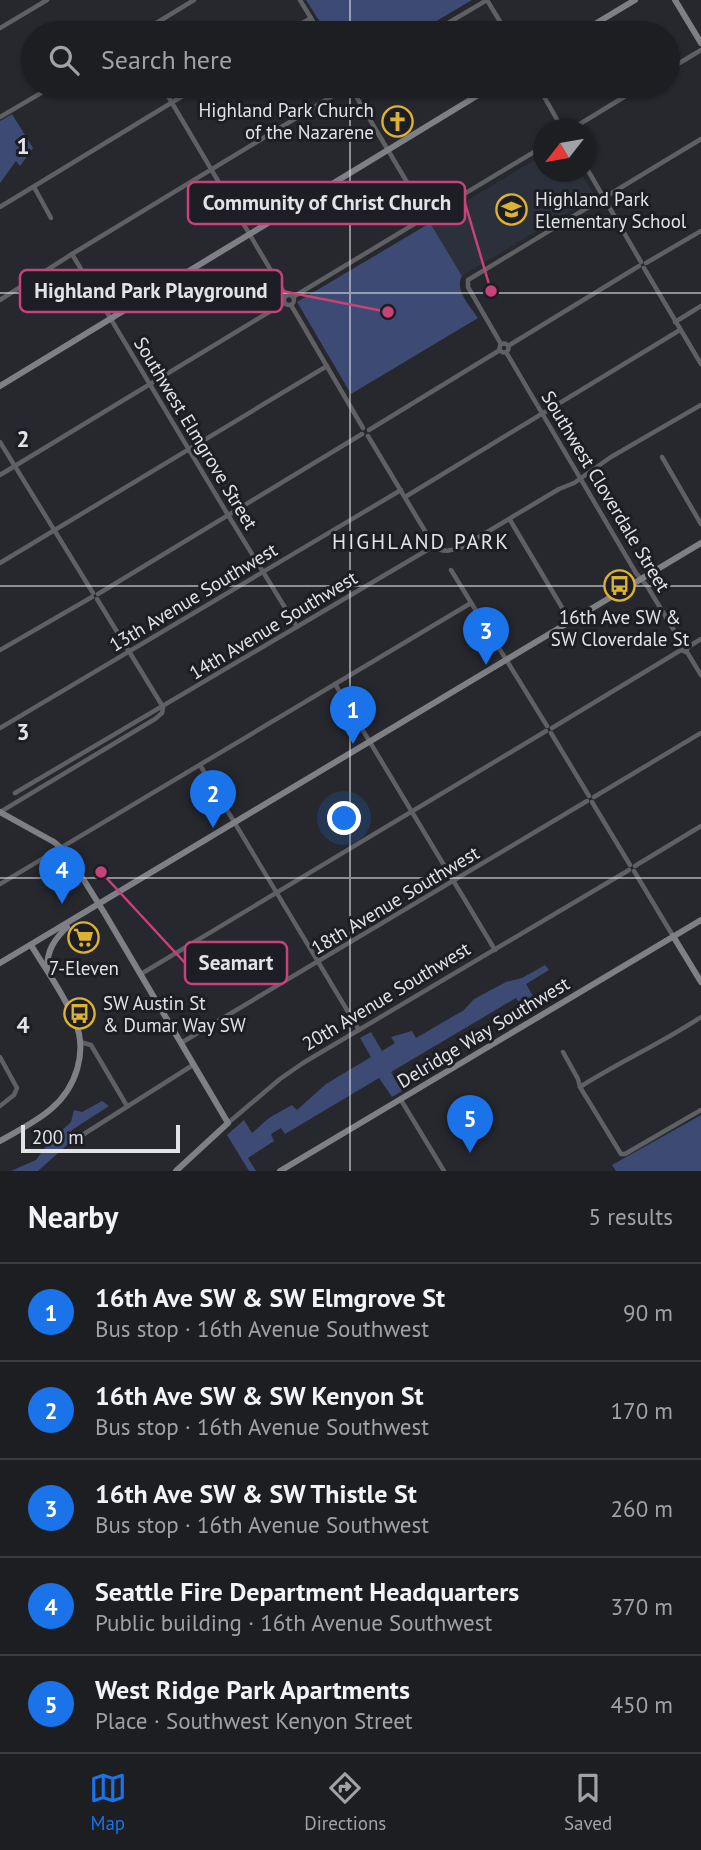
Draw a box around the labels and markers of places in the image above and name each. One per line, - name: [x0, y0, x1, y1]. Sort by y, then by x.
- place label: Highland Park Church of the Nazarene: [199, 98, 374, 144]
- church icon: Highland Park Church of the Nazarene: [380, 104, 414, 138]
- callout: Community of Christ Church: [188, 182, 465, 224]
- place label: Highland Park Elementary School: [535, 187, 687, 233]
- school or university icon: Highland Park Elementary School: [495, 193, 529, 227]
- callout: Highland Park Playground: [20, 270, 282, 312]
- bus stop icon: 16th Ave SW & SW Cloverdale St: [603, 569, 637, 603]
- place label: 16th Ave SW & SW Cloverdale St: [551, 605, 690, 651]
- pin: 3: [463, 607, 509, 665]
- pin: 1: [330, 686, 376, 744]
- pin: 2: [190, 770, 236, 828]
- pin: 4: [39, 846, 85, 904]
- supermarket icon: 7-Eleven: [67, 920, 101, 954]
- callout: Seamart: [185, 942, 287, 984]
- place label: 7-Eleven: [49, 956, 119, 980]
- place label: SW Austin St & Dumar Way SW: [103, 991, 246, 1037]
- bus stop icon: SW Austin St & Dumar Way SW: [63, 997, 97, 1031]
- pin: 5: [447, 1095, 493, 1153]

